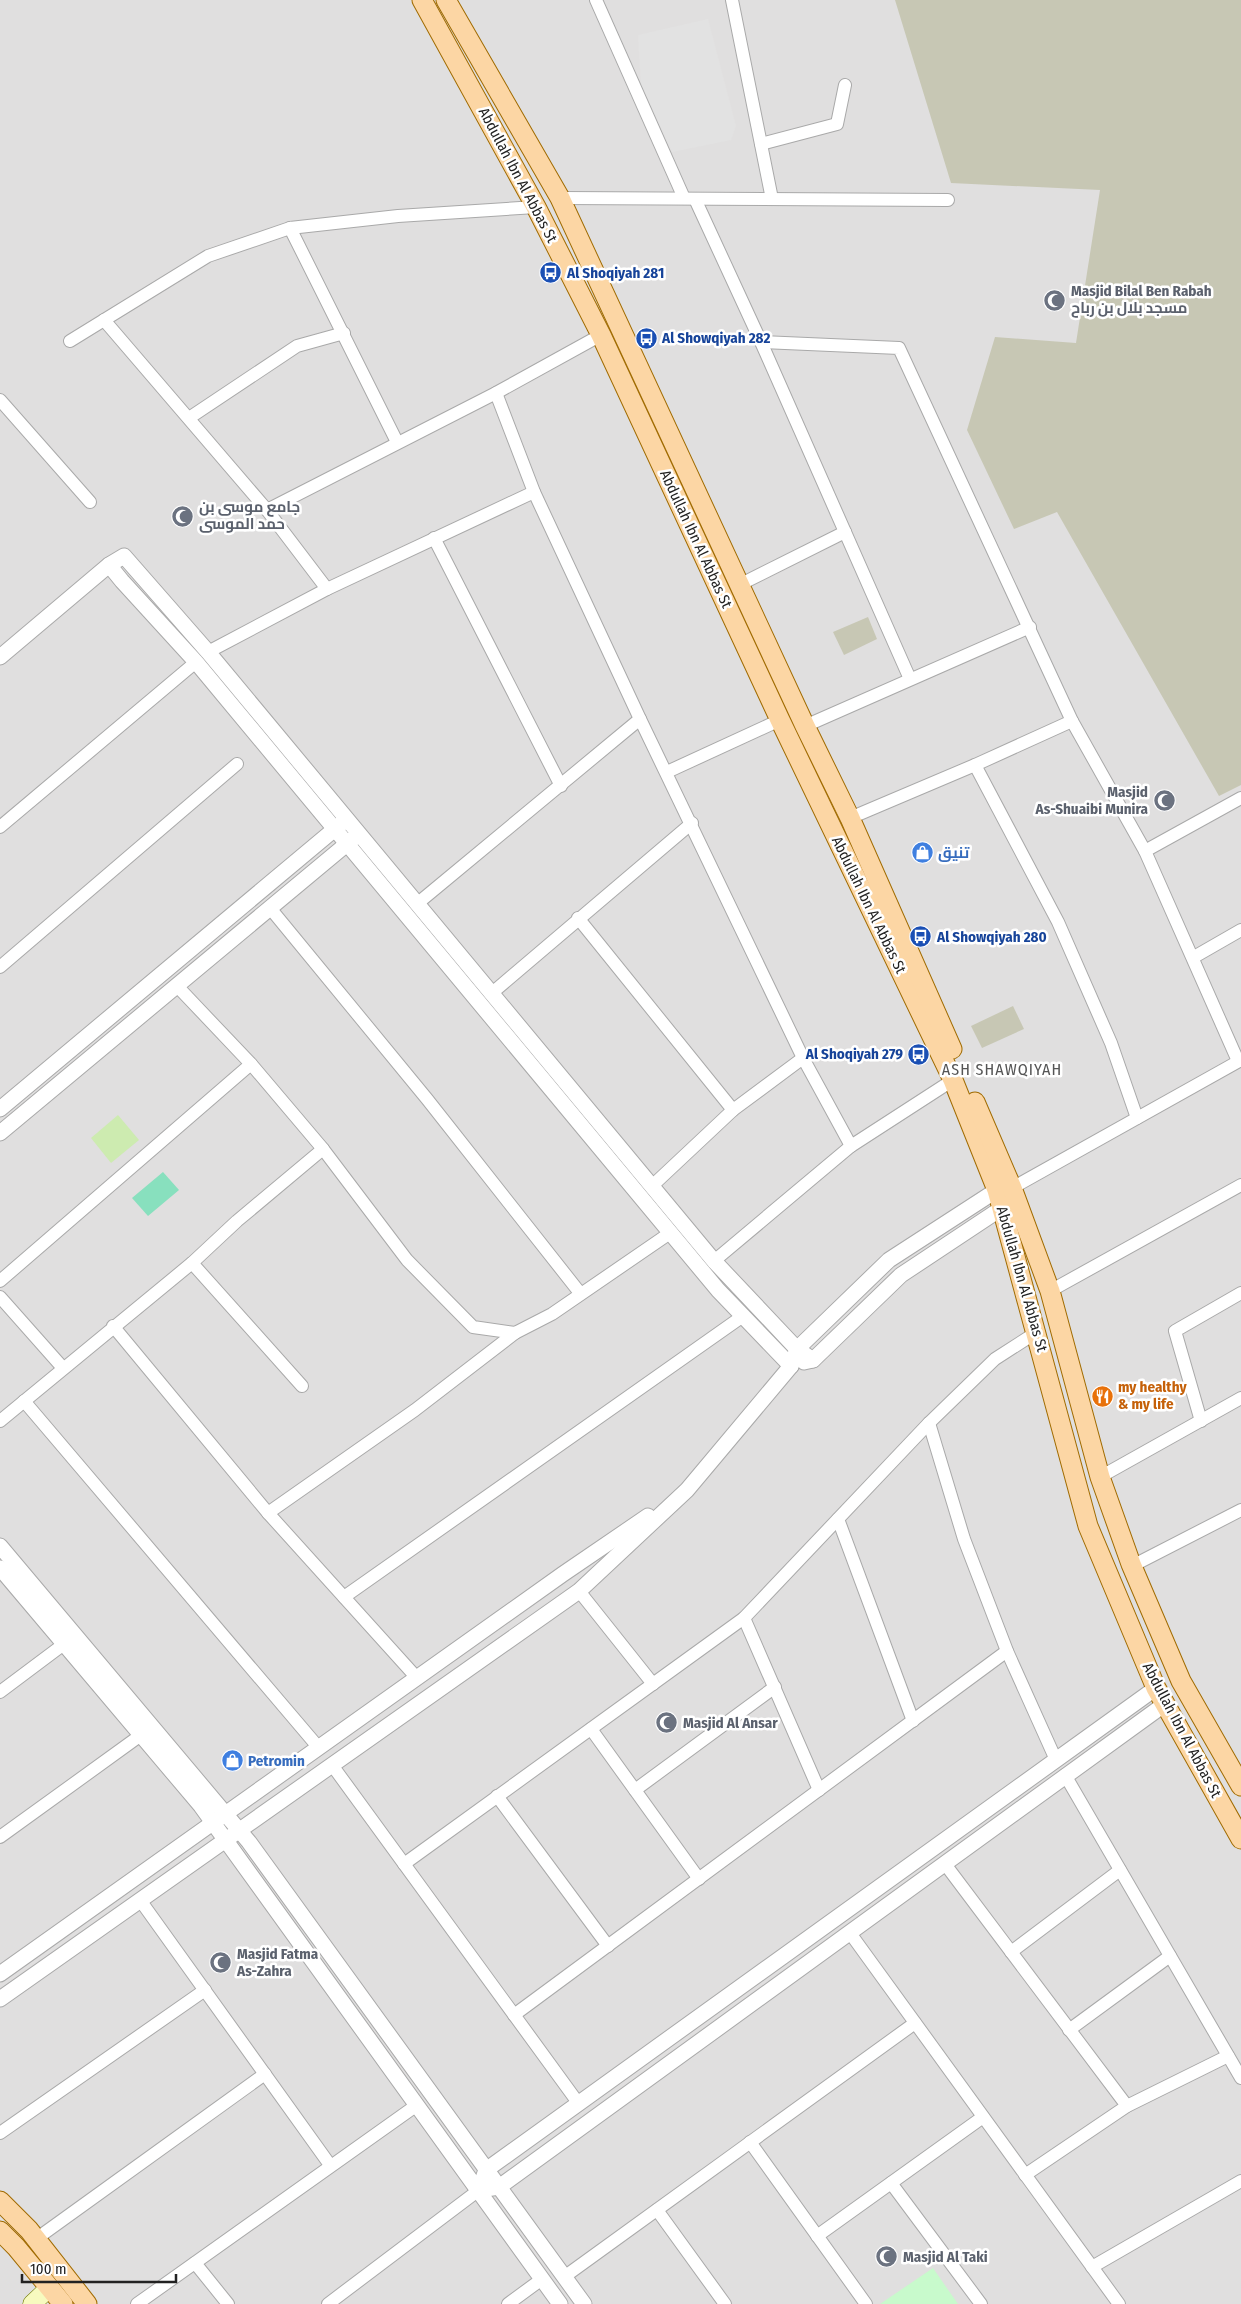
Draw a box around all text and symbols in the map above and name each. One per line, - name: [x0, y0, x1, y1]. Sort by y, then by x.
- street label: Abdullah Ibn Al Abbas St: [475, 104, 561, 246]
- bus stop icon: Al Shoqiyah 281: [539, 261, 563, 285]
- place label: Al Shoqiyah 281: [566, 264, 664, 282]
- place label: Masjid Bilal Ben Rabah مسجد بلال بن رباح: [1071, 282, 1212, 318]
- mosque icon: Masjid Bilal Ben Rabah مسجد بلال بن رباح: [1043, 288, 1067, 312]
- bus stop icon: Al Showqiyah 282: [634, 326, 658, 350]
- place label: Al Showqiyah 282: [661, 329, 770, 347]
- street label: Abdullah Ibn Al Abbas St: [656, 467, 736, 611]
- place label: جامع موسى بن حمد الموسى: [199, 498, 300, 533]
- mosque icon: جامع موسى بن حمد الموسى: [171, 504, 195, 528]
- place label: Masjid As-Shuaibi Munira: [1035, 783, 1149, 818]
- mosque icon: Masjid As-Shuaibi Munira: [1152, 789, 1176, 813]
- street label: Abdullah Ibn Al Abbas St: [828, 833, 910, 977]
- shop icon: تنيق: [910, 841, 934, 865]
- place label: تنيق: [938, 844, 970, 862]
- bus stop icon: Al Showqiyah 280: [909, 925, 933, 949]
- place label: Al Showqiyah 280: [936, 928, 1047, 946]
- bus stop icon: Al Shoqiyah 279: [907, 1042, 931, 1066]
- place label: Al Shoqiyah 279: [805, 1045, 903, 1063]
- district label: ASH SHAWQIYAH: [942, 1060, 1062, 1079]
- street label: Abdullah Ibn Al Abbas St: [993, 1204, 1051, 1354]
- place label: my healthy & my life: [1118, 1378, 1187, 1413]
- restaurant icon: my healthy & my life: [1090, 1384, 1114, 1408]
- street label: Abdullah Ibn Al Abbas St: [1139, 1659, 1225, 1801]
- mosque icon: Masjid Al Ansar: [655, 1711, 679, 1735]
- place label: Masjid Al Ansar: [683, 1714, 778, 1732]
- shop icon: Petromin: [220, 1749, 244, 1773]
- place label: Petromin: [248, 1752, 305, 1770]
- place label: Masjid Fatma As-Zahra: [236, 1945, 319, 1980]
- mosque icon: Masjid Fatma As-Zahra: [209, 1951, 233, 1975]
- mosque icon: Masjid Al Taki: [875, 2245, 899, 2269]
- place label: Masjid Al Taki: [903, 2248, 988, 2266]
- scale bar: [22, 2252, 176, 2284]
- text: 100 m: [30, 2260, 67, 2278]

